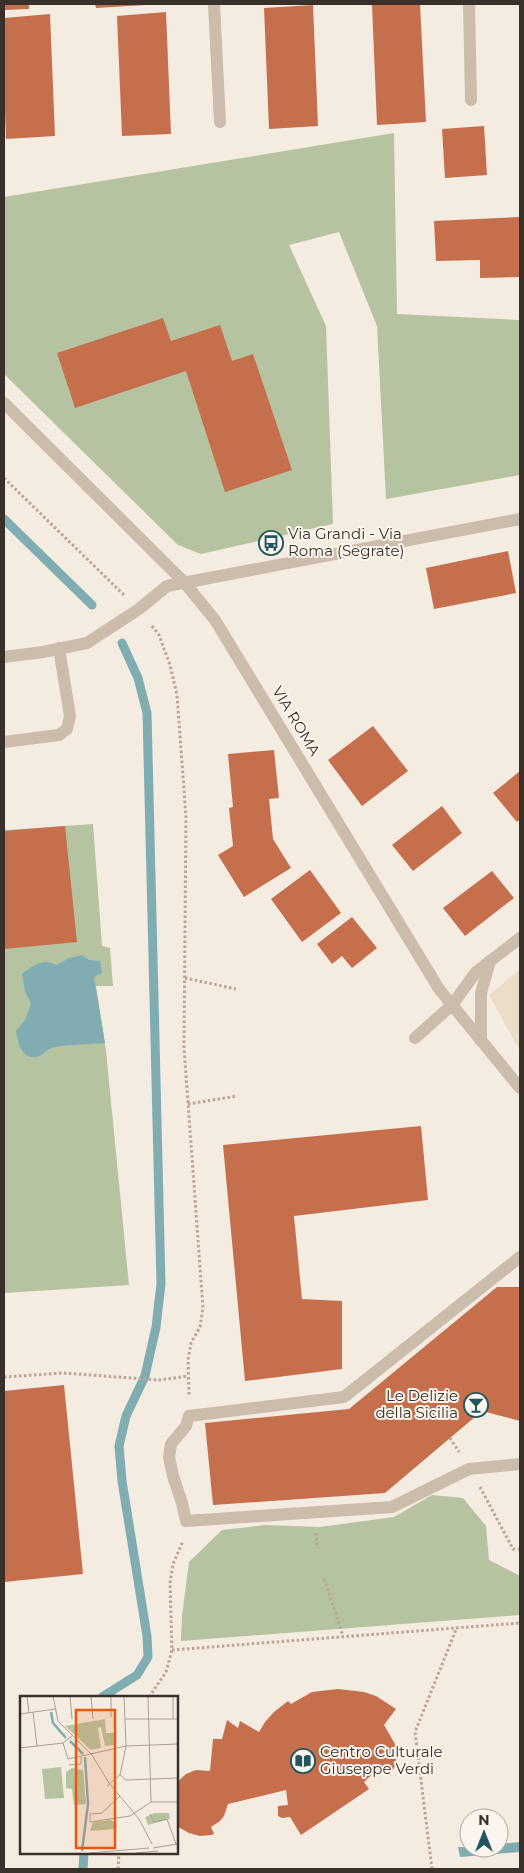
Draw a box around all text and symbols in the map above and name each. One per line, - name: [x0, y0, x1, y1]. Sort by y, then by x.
- place label: Via Grandi - Via Roma (Segrate): [288, 524, 405, 560]
- bus stop icon: Via Grandi - Via Roma (Segrate): [258, 530, 284, 556]
- street label: VIA ROMA: [268, 682, 325, 759]
- place label: Le Delizie della Sicilia: [375, 1386, 458, 1422]
- bar icon: Le Delizie della Sicilia: [463, 1392, 489, 1418]
- inset map: [20, 1696, 178, 1853]
- place label: Centro Culturale Giuseppe Verdi: [320, 1742, 443, 1778]
- library icon: Centro Culturale Giuseppe Verdi: [290, 1748, 316, 1774]
- north arrow: [459, 1808, 509, 1858]
- text: N: [478, 1811, 490, 1829]

